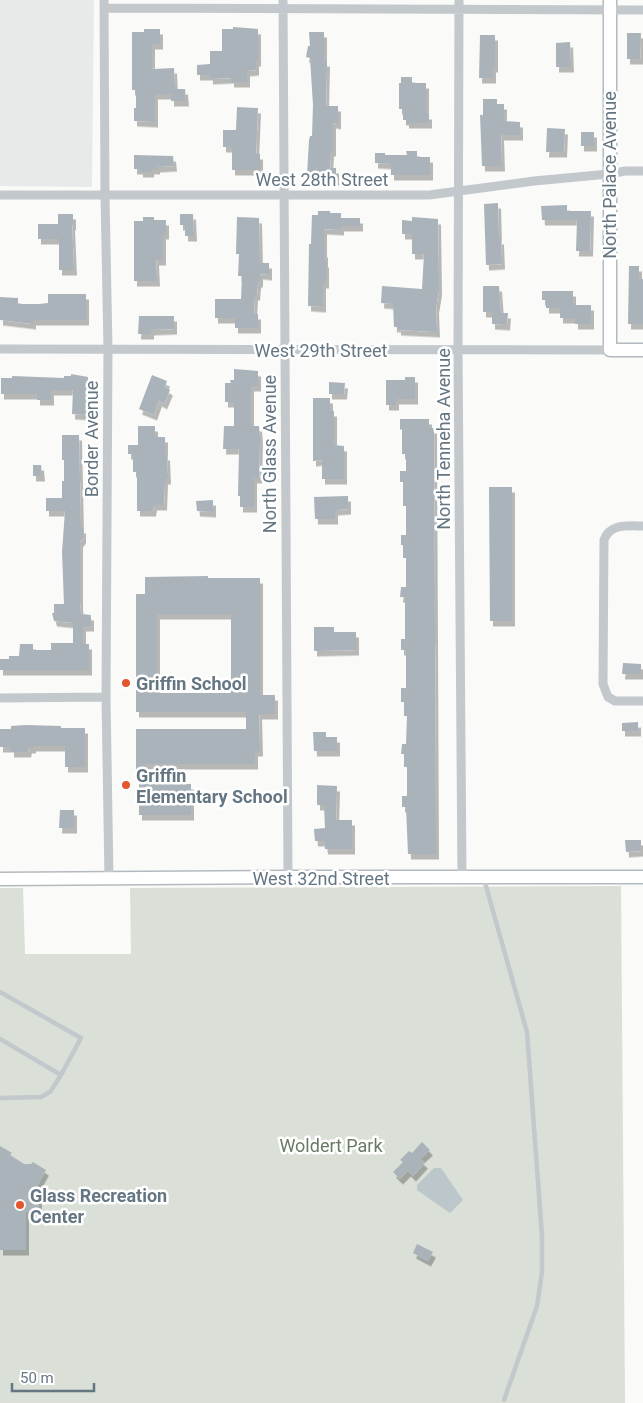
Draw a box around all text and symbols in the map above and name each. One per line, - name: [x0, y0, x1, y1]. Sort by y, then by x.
- street label: North Palace Avenue: [599, 91, 620, 259]
- street label: West 28th Street: [256, 169, 389, 190]
- street label: West 29th Street: [255, 340, 388, 361]
- street label: North Tenneha Avenue: [433, 348, 454, 530]
- street label: North Glass Avenue: [259, 375, 280, 533]
- street label: Border Avenue: [81, 381, 102, 497]
- place label: Griffin School: [136, 673, 247, 694]
- marker: Griffin School: [120, 677, 132, 689]
- place label: Griffin Elementary School: [136, 765, 288, 807]
- marker: Griffin Elementary School: [120, 779, 132, 791]
- street label: West 32nd Street: [252, 868, 390, 889]
- park label: Woldert Park: [279, 1135, 383, 1156]
- place label: Glass Recreation Center: [30, 1185, 167, 1227]
- marker: Glass Recreation Center: [14, 1199, 26, 1211]
- scale bar: [12, 1360, 95, 1392]
- text: 50 m: [20, 1369, 54, 1387]

